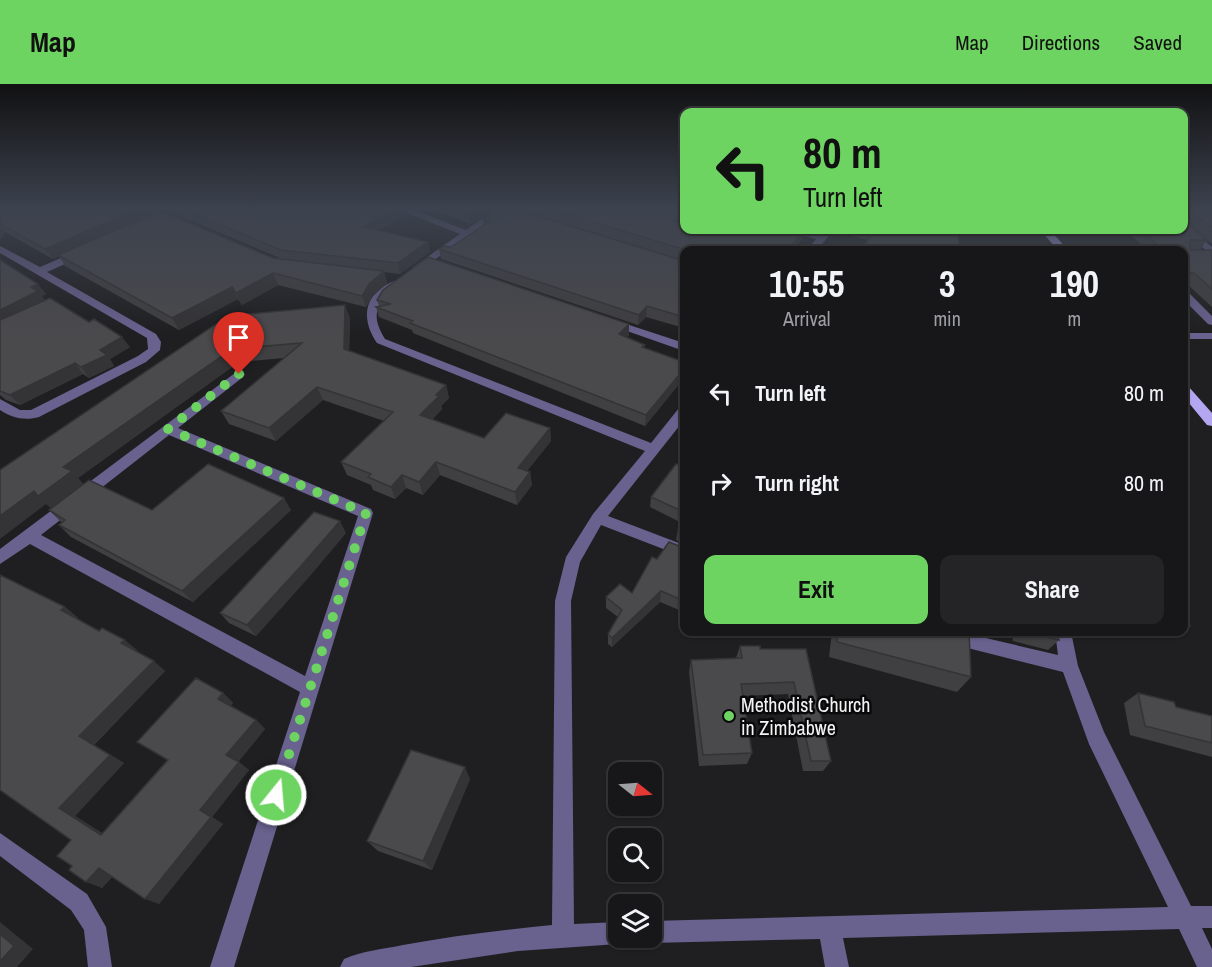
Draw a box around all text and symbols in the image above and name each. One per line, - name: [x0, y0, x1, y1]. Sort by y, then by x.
- text: Map: [30, 23, 76, 61]
- text: Map: [955, 28, 989, 57]
- text: Directions: [1022, 28, 1100, 57]
- text: Saved: [1133, 28, 1182, 57]
- text: 80 m: [803, 125, 882, 181]
- icon: left: [704, 132, 782, 210]
- text: Turn left: [803, 179, 882, 215]
- text: 10:55: [769, 260, 844, 308]
- text: 3: [939, 260, 955, 308]
- text: 190: [1050, 260, 1099, 308]
- text: Arrival: [783, 305, 830, 332]
- text: min: [933, 305, 961, 332]
- text: m: [1068, 305, 1081, 332]
- pin: [213, 312, 264, 374]
- icon: arrive: [222, 321, 255, 354]
- icon: left: [704, 377, 737, 410]
- text: Turn left: [755, 378, 826, 408]
- text: 80 m: [1124, 378, 1164, 408]
- icon: right: [704, 467, 737, 500]
- text: Turn right: [755, 468, 839, 498]
- text: 80 m: [1124, 468, 1164, 498]
- button: Exit: [704, 555, 928, 624]
- button: Share: [940, 555, 1164, 624]
- place label: Methodist Church in Zimbabwe: [741, 691, 870, 741]
- marker: Methodist Church in Zimbabwe: [722, 709, 736, 723]
- north arrow: [608, 762, 662, 816]
- map controls: [608, 762, 662, 948]
- position arrow: [244, 763, 308, 827]
- button: search: [608, 828, 662, 882]
- button: layers: [608, 894, 662, 948]

